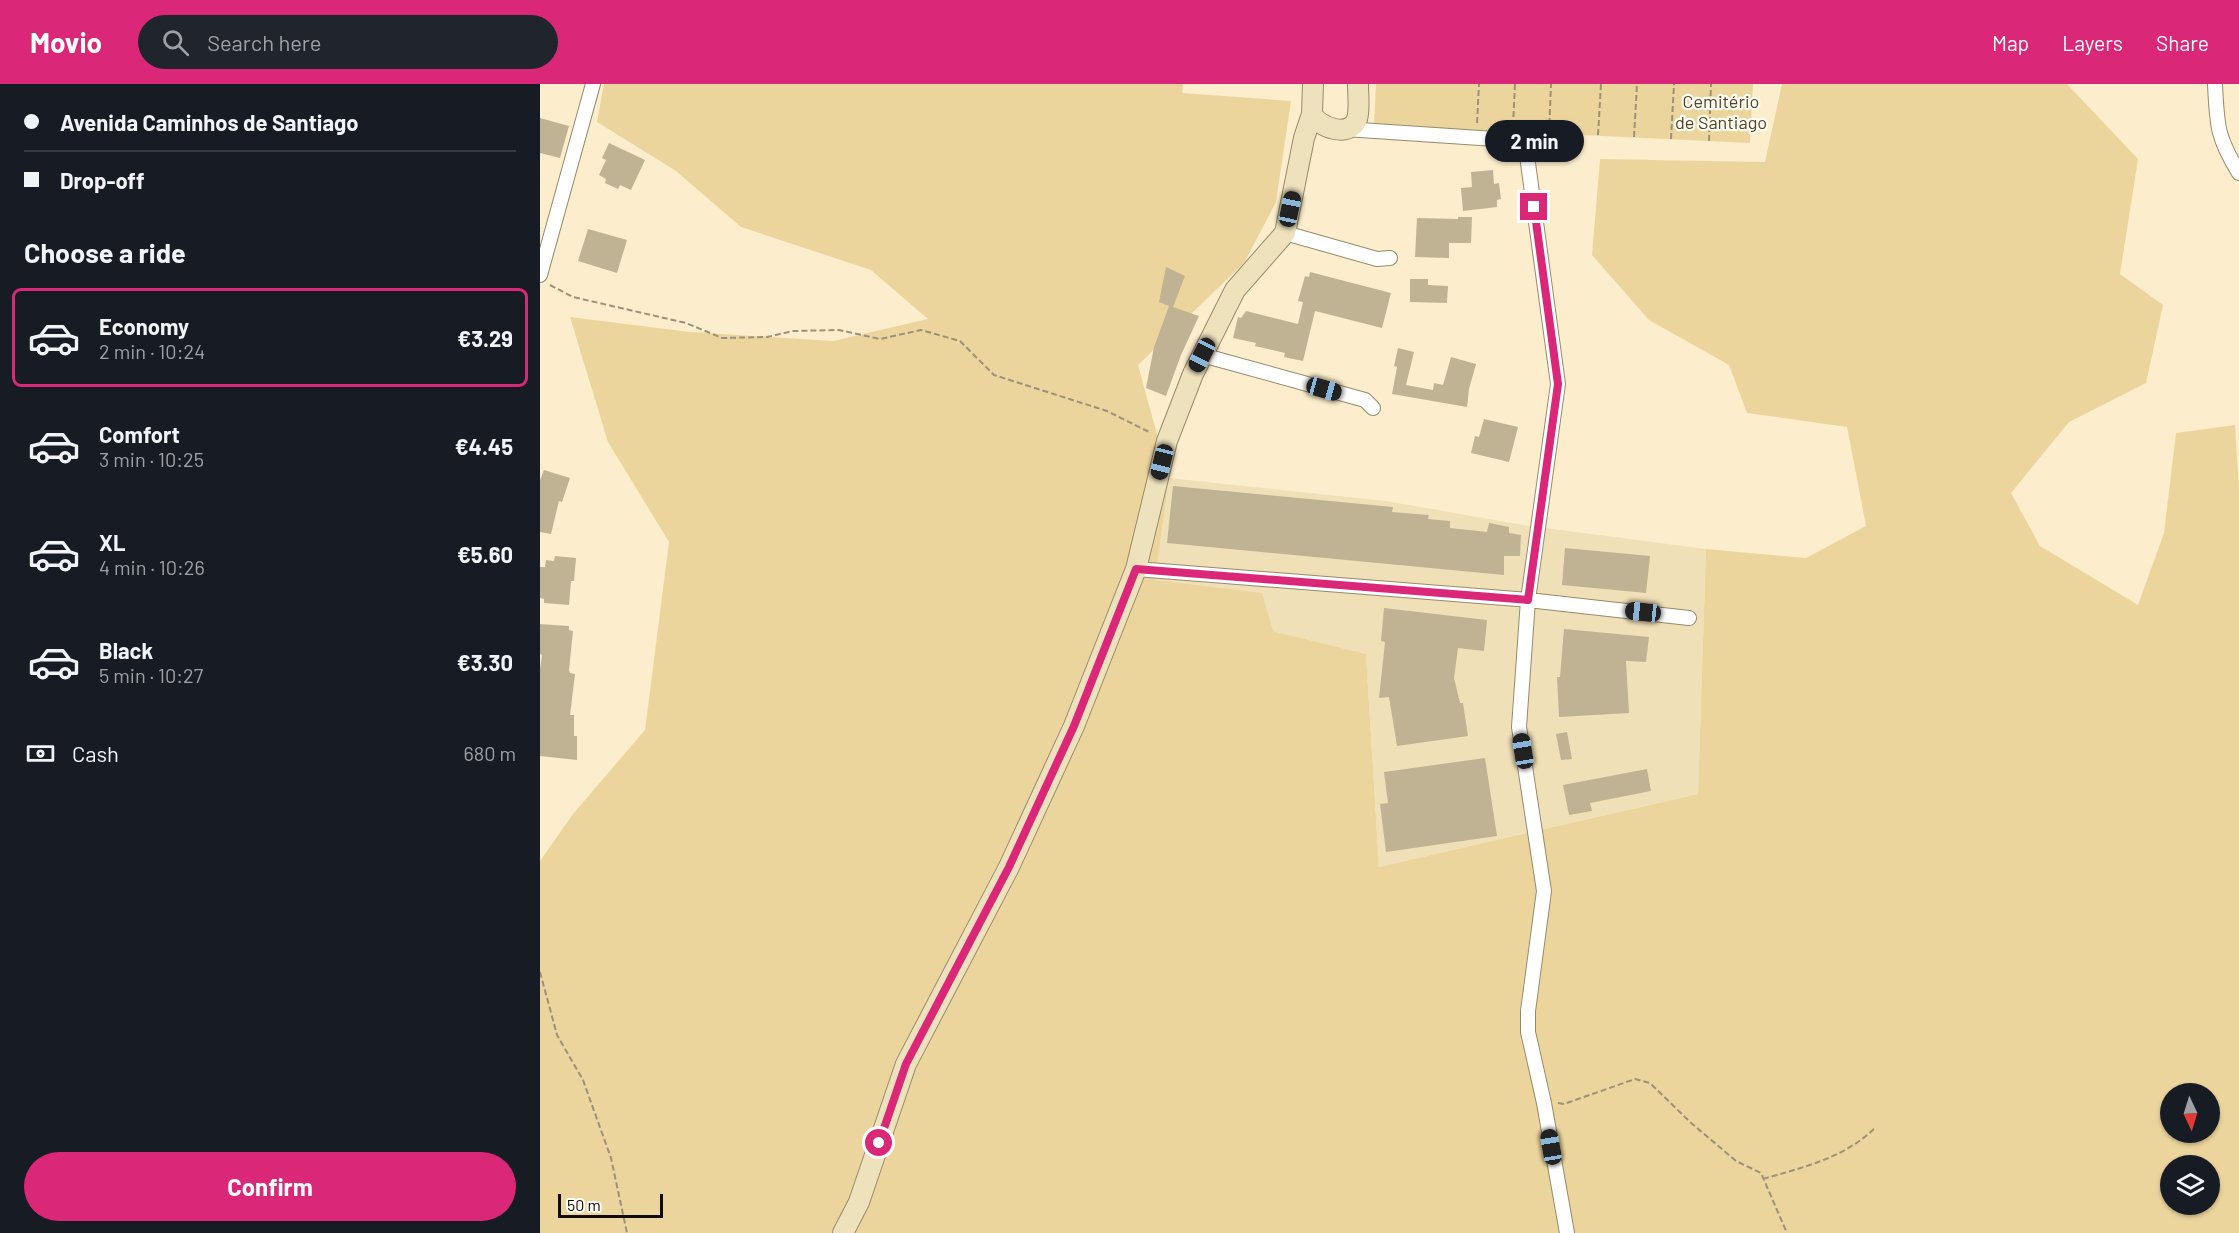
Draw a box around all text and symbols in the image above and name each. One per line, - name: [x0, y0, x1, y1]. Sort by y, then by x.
- search box: [138, 15, 558, 69]
- text: Movio: [30, 25, 102, 59]
- icon: search: [159, 26, 192, 59]
- text: Search here: [207, 29, 322, 55]
- text: Map: [1992, 30, 2029, 55]
- text: Layers: [2062, 30, 2123, 55]
- text: Share: [2156, 30, 2209, 55]
- park label: Cemitério de Santiago: [1675, 90, 1767, 133]
- text: Avenida Caminhos de Santiago: [60, 109, 359, 135]
- callout: 2 min: [1484, 120, 1584, 162]
- text: 2 min: [1511, 129, 1558, 153]
- text: Drop-off: [60, 167, 144, 193]
- car: [1277, 190, 1303, 228]
- route end: [1520, 193, 1547, 220]
- text: Choose a ride: [24, 236, 186, 268]
- icon: car: [27, 311, 81, 365]
- text: Economy: [99, 313, 189, 339]
- text: €3.29: [457, 325, 513, 351]
- car: [1186, 335, 1218, 375]
- text: 2 min · 10:24: [99, 339, 205, 363]
- car: [1304, 375, 1344, 403]
- icon: car: [27, 419, 81, 473]
- text: Comfort: [99, 421, 180, 447]
- text: €4.45: [455, 433, 513, 459]
- car: [1149, 442, 1175, 482]
- text: 3 min · 10:25: [99, 447, 204, 471]
- icon: car: [27, 527, 81, 581]
- text: XL: [99, 529, 125, 555]
- text: €5.60: [457, 541, 513, 567]
- text: 4 min · 10:26: [99, 555, 205, 579]
- car: [1624, 601, 1662, 623]
- icon: car: [27, 635, 81, 689]
- text: Black: [99, 637, 153, 663]
- text: €3.30: [457, 649, 513, 675]
- text: 5 min · 10:27: [99, 663, 203, 687]
- car: [1511, 732, 1535, 770]
- icon: cash: [24, 737, 57, 770]
- text: Cash: [72, 740, 119, 766]
- text: 680 m: [463, 741, 516, 765]
- north arrow: [2160, 1083, 2220, 1143]
- map controls: [2160, 1083, 2220, 1215]
- car: [1539, 1128, 1563, 1166]
- route start: [865, 1129, 892, 1156]
- button: Confirm: [24, 1152, 516, 1221]
- button: layers: [2160, 1155, 2220, 1215]
- scale bar: [558, 1191, 663, 1218]
- text: 50 m: [567, 1195, 601, 1214]

